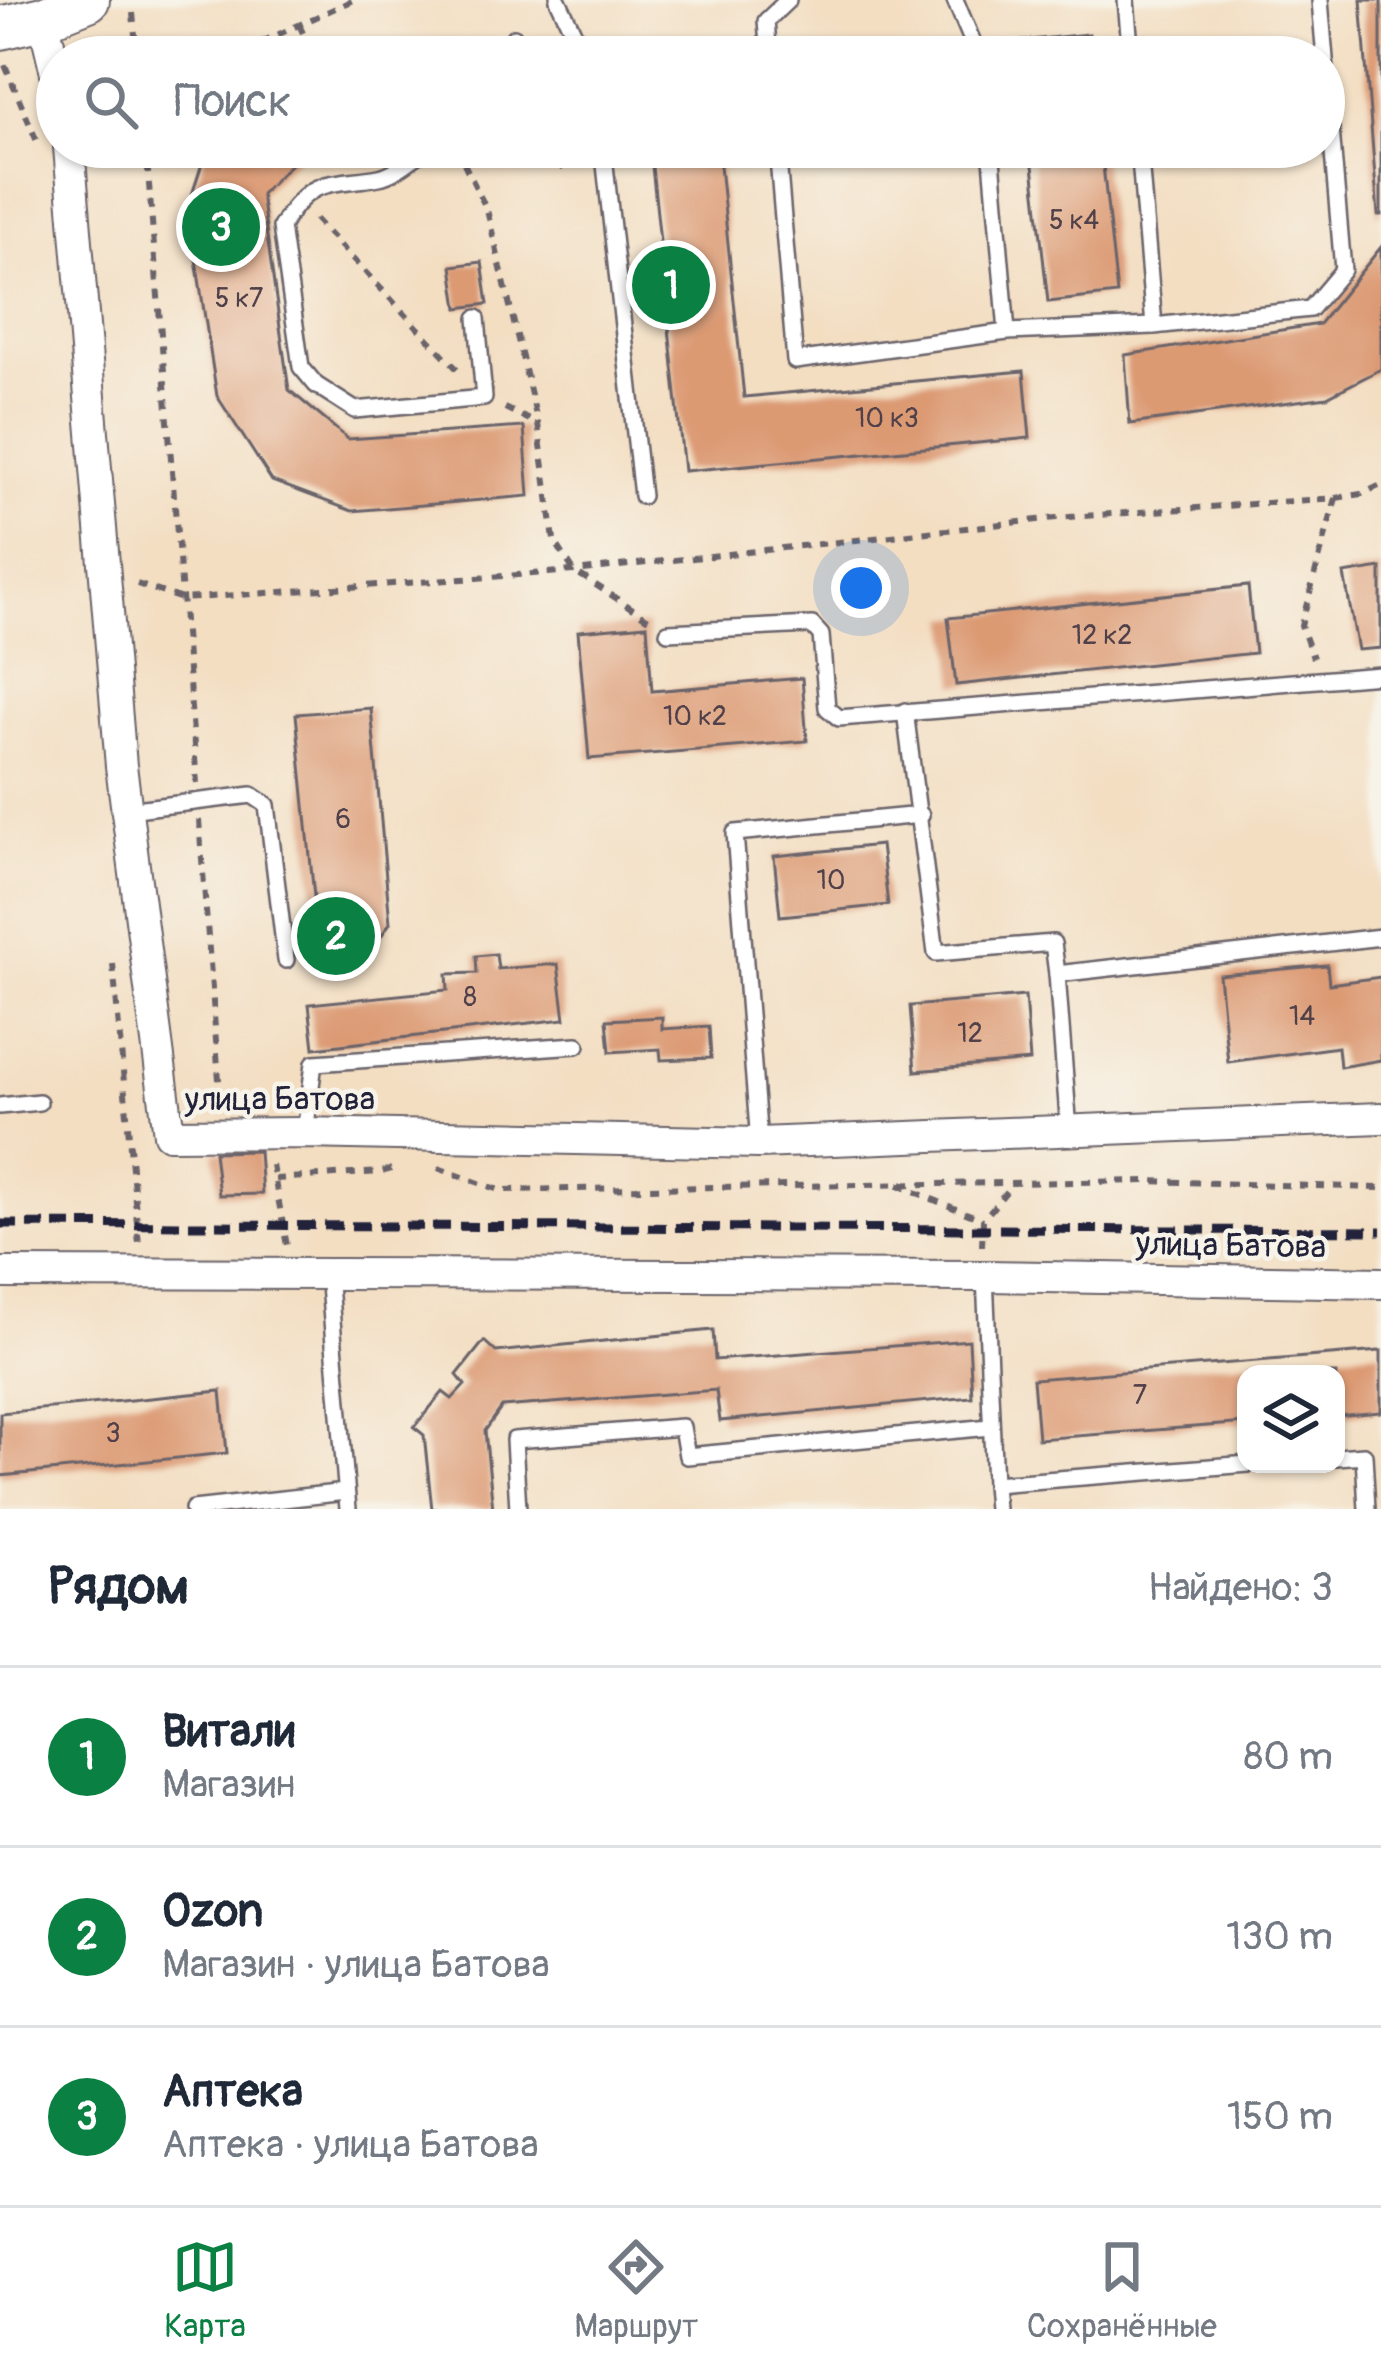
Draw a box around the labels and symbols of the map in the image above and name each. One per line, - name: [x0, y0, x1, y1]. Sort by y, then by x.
- pin: 3: [182, 182, 260, 272]
- house number: 5 к4: [1049, 204, 1099, 237]
- pin: 1: [632, 240, 710, 330]
- house number: 5 к7: [215, 282, 263, 315]
- house number: 10 к3: [855, 402, 919, 435]
- your location: [831, 558, 891, 618]
- house number: 12 к2: [1072, 619, 1132, 652]
- house number: 10 к2: [663, 700, 727, 733]
- house number: 6: [335, 803, 351, 836]
- house number: 10: [817, 864, 846, 897]
- pin: 2: [297, 891, 375, 981]
- house number: 8: [463, 981, 477, 1014]
- house number: 14: [1289, 1000, 1315, 1033]
- house number: 12: [957, 1017, 983, 1050]
- street label: улица Батова: [184, 1079, 375, 1120]
- street label: улица Батова: [1134, 1223, 1326, 1268]
- house number: 7: [1133, 1379, 1147, 1412]
- house number: 3: [105, 1417, 121, 1450]

